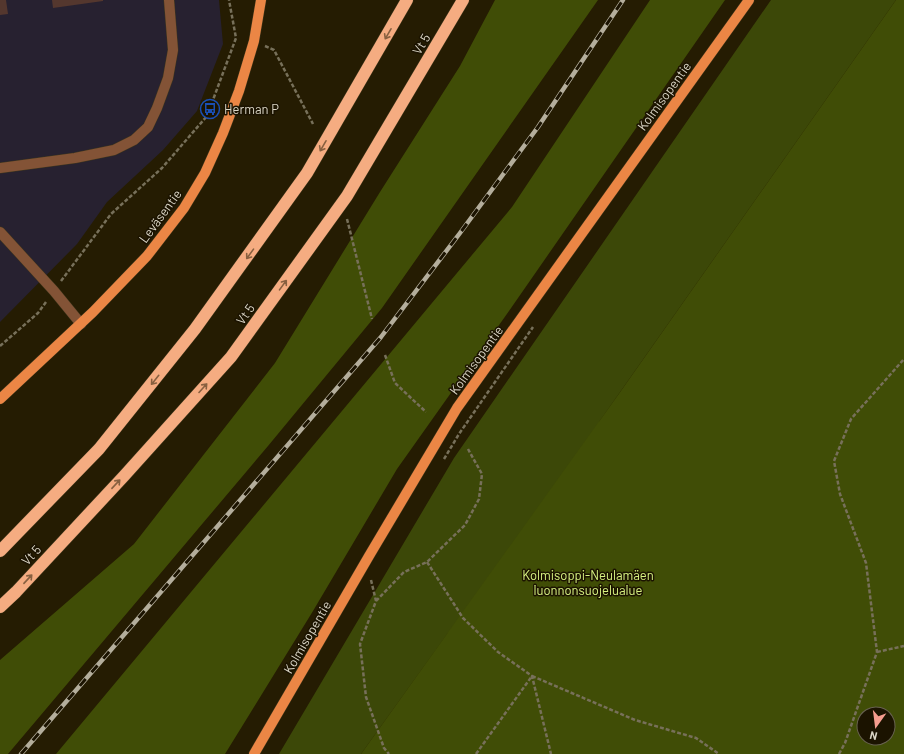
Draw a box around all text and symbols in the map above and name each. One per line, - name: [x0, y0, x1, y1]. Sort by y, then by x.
- one-way arrow: [383, 28, 391, 40]
- street label: Vt 5: [409, 30, 434, 57]
- street label: Kolmisopentie: [634, 58, 694, 134]
- bus stop icon: Herman P: [199, 98, 221, 120]
- place label: Herman P: [224, 101, 279, 117]
- one-way arrow: [318, 140, 326, 152]
- street label: Leväsentie: [135, 186, 185, 246]
- one-way arrow: [246, 248, 254, 259]
- one-way arrow: [279, 280, 287, 291]
- street label: Vt 5: [232, 300, 258, 327]
- street label: Kolmisopentie: [446, 322, 506, 398]
- one-way arrow: [150, 374, 159, 385]
- one-way arrow: [199, 383, 208, 393]
- one-way arrow: [111, 479, 121, 489]
- street label: Vt 5: [18, 541, 44, 568]
- park label: Kolmisoppi-Neulamäen luonnonsuojelualue: [522, 567, 654, 598]
- one-way arrow: [23, 574, 32, 585]
- street label: Kolmisopentie: [280, 598, 334, 676]
- north arrow: [856, 706, 896, 746]
- text: N: [868, 729, 879, 743]

